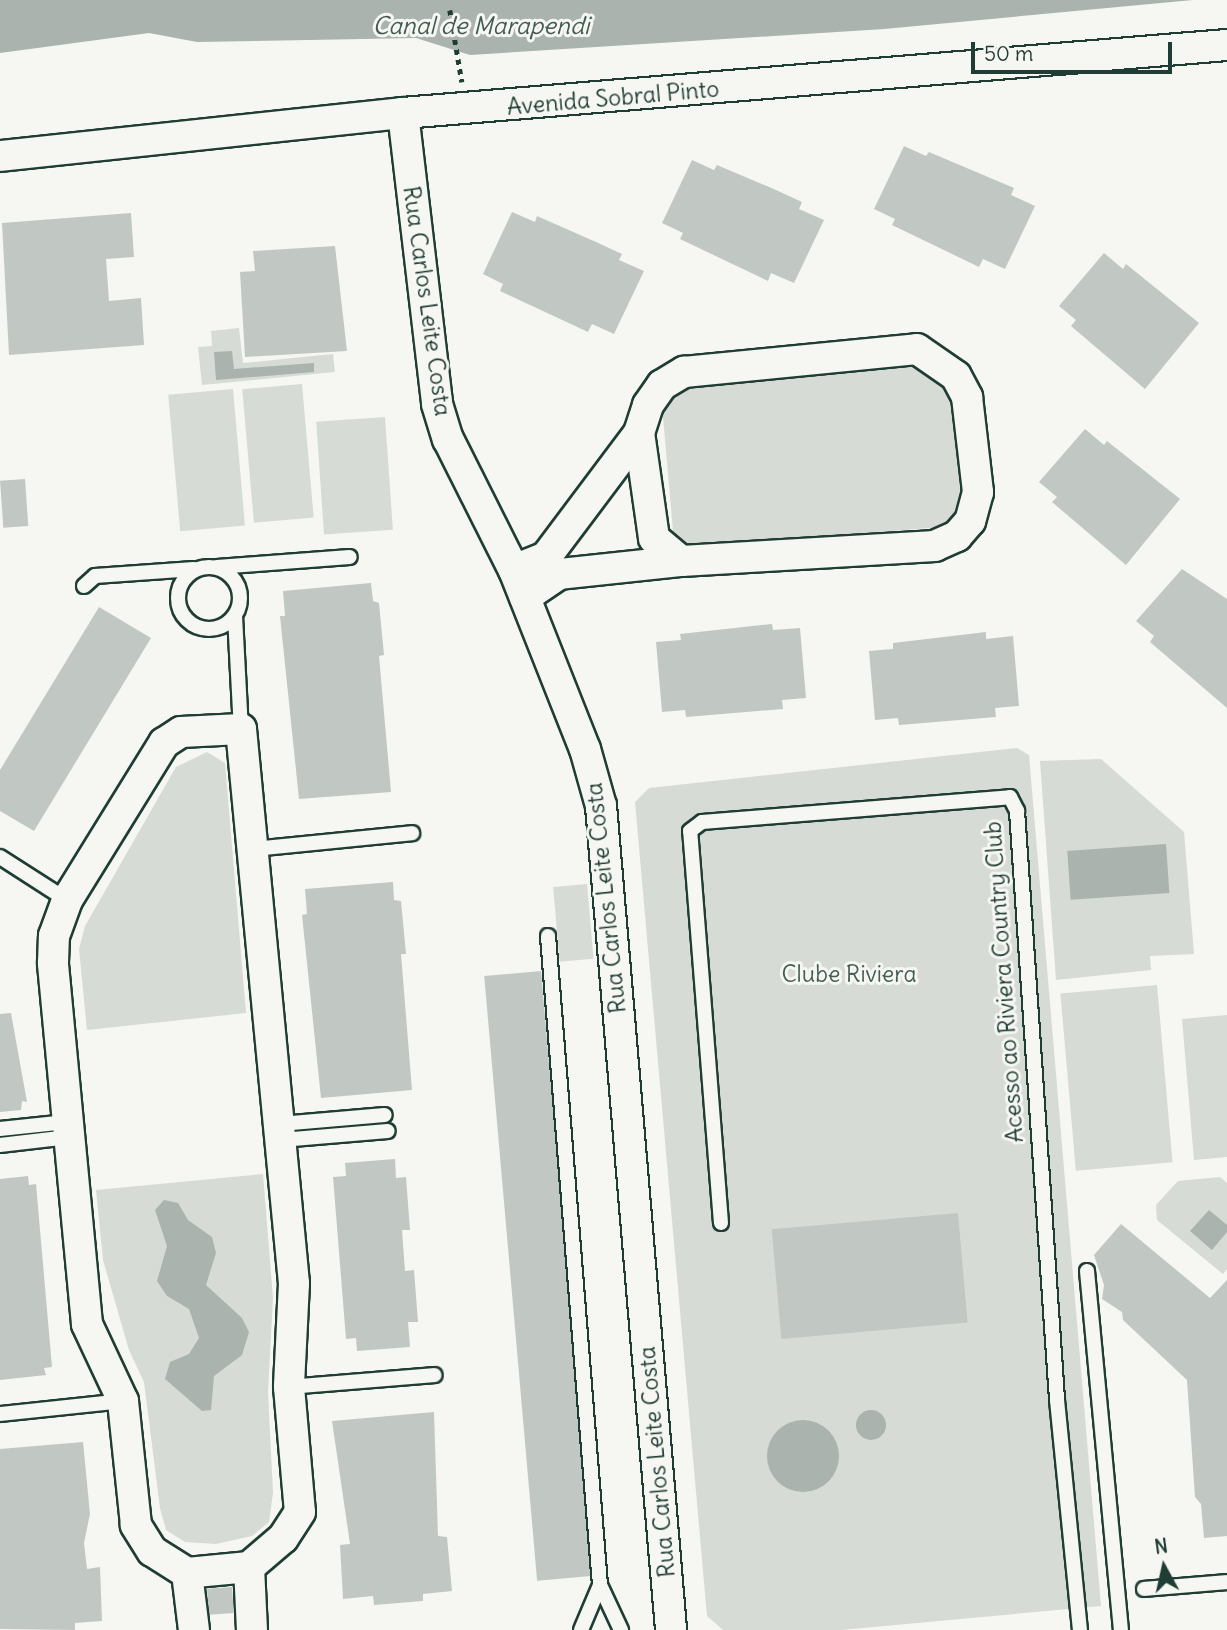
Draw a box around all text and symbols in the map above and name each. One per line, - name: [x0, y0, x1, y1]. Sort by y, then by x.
- water label: Canal de Marapendi: [373, 12, 589, 40]
- scale bar: [975, 28, 1176, 72]
- text: 50 m: [984, 40, 1033, 67]
- street label: Avenida Sobral Pinto: [506, 75, 720, 121]
- street label: Rua Carlos Leite Costa: [397, 184, 457, 418]
- street label: Rua Carlos Leite Costa: [580, 781, 632, 1015]
- street label: Acesso ao Riviera Country Club: [979, 820, 1029, 1144]
- park label: Clube Riviera: [781, 960, 917, 988]
- street label: Rua Carlos Leite Costa: [633, 1345, 681, 1579]
- north arrow: [1129, 1532, 1199, 1602]
- text: N: [1153, 1533, 1169, 1559]

